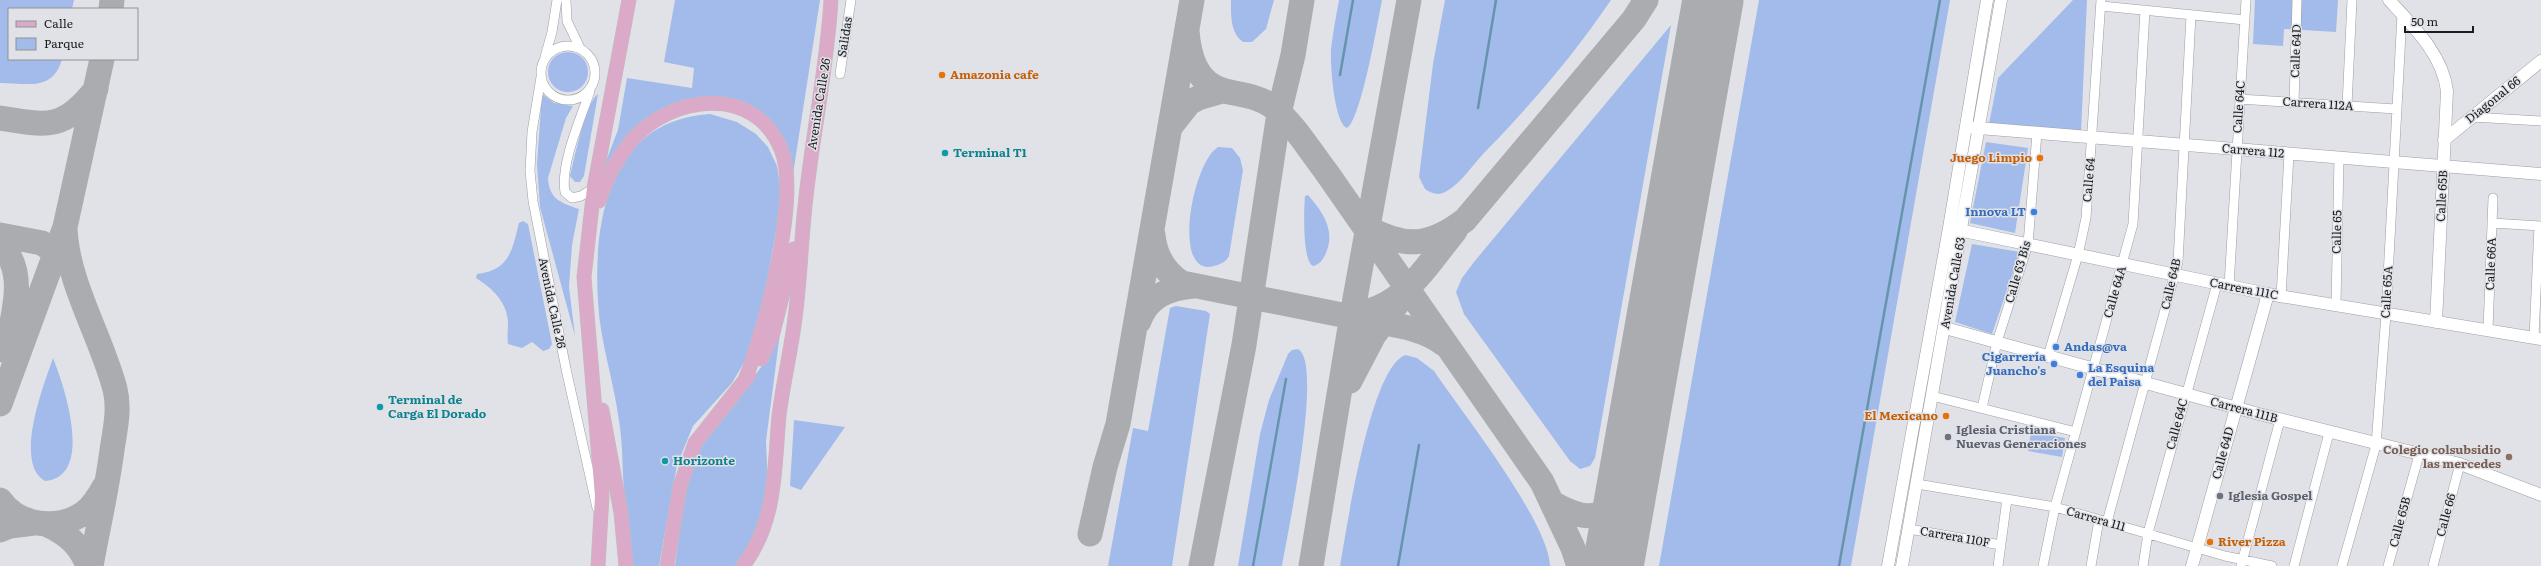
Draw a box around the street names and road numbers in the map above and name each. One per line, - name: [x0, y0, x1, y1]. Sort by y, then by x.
- street label: Salidas: [832, 15, 856, 58]
- street label: Calle 64D: [2285, 24, 2305, 78]
- street label: Avenida Calle 26: [802, 56, 834, 151]
- street label: Diagonal 66: [2461, 71, 2524, 127]
- street label: Calle 64C: [2227, 80, 2249, 134]
- street label: Carrera 112A: [2282, 92, 2354, 114]
- street label: Carrera 112: [2221, 138, 2285, 162]
- street label: Calle 64: [2077, 157, 2099, 203]
- street label: Calle 65B: [2431, 170, 2451, 222]
- street label: Calle 65: [2327, 210, 2345, 254]
- street label: Avenida Calle 63: [1935, 235, 1969, 330]
- street label: Calle 66A: [2480, 237, 2500, 291]
- street label: Calle 63 Bis: [2000, 238, 2035, 305]
- street label: Avenida Calle 26: [535, 256, 572, 350]
- street label: Calle 64B: [2155, 256, 2185, 311]
- street label: Calle 64A: [2098, 264, 2130, 320]
- street label: Calle 65A: [2376, 265, 2396, 319]
- street label: Carrera 111C: [2208, 273, 2280, 303]
- street label: Carrera 111B: [2209, 391, 2280, 427]
- street label: Calle 64C: [2161, 396, 2192, 452]
- street label: Calle 64D: [2206, 425, 2238, 481]
- street label: Calle 66: [2431, 491, 2460, 538]
- street label: Calle 65B: [2384, 494, 2414, 549]
- street label: Carrera 111: [2064, 501, 2128, 535]
- street label: Carrera 110F: [1919, 521, 1991, 551]

